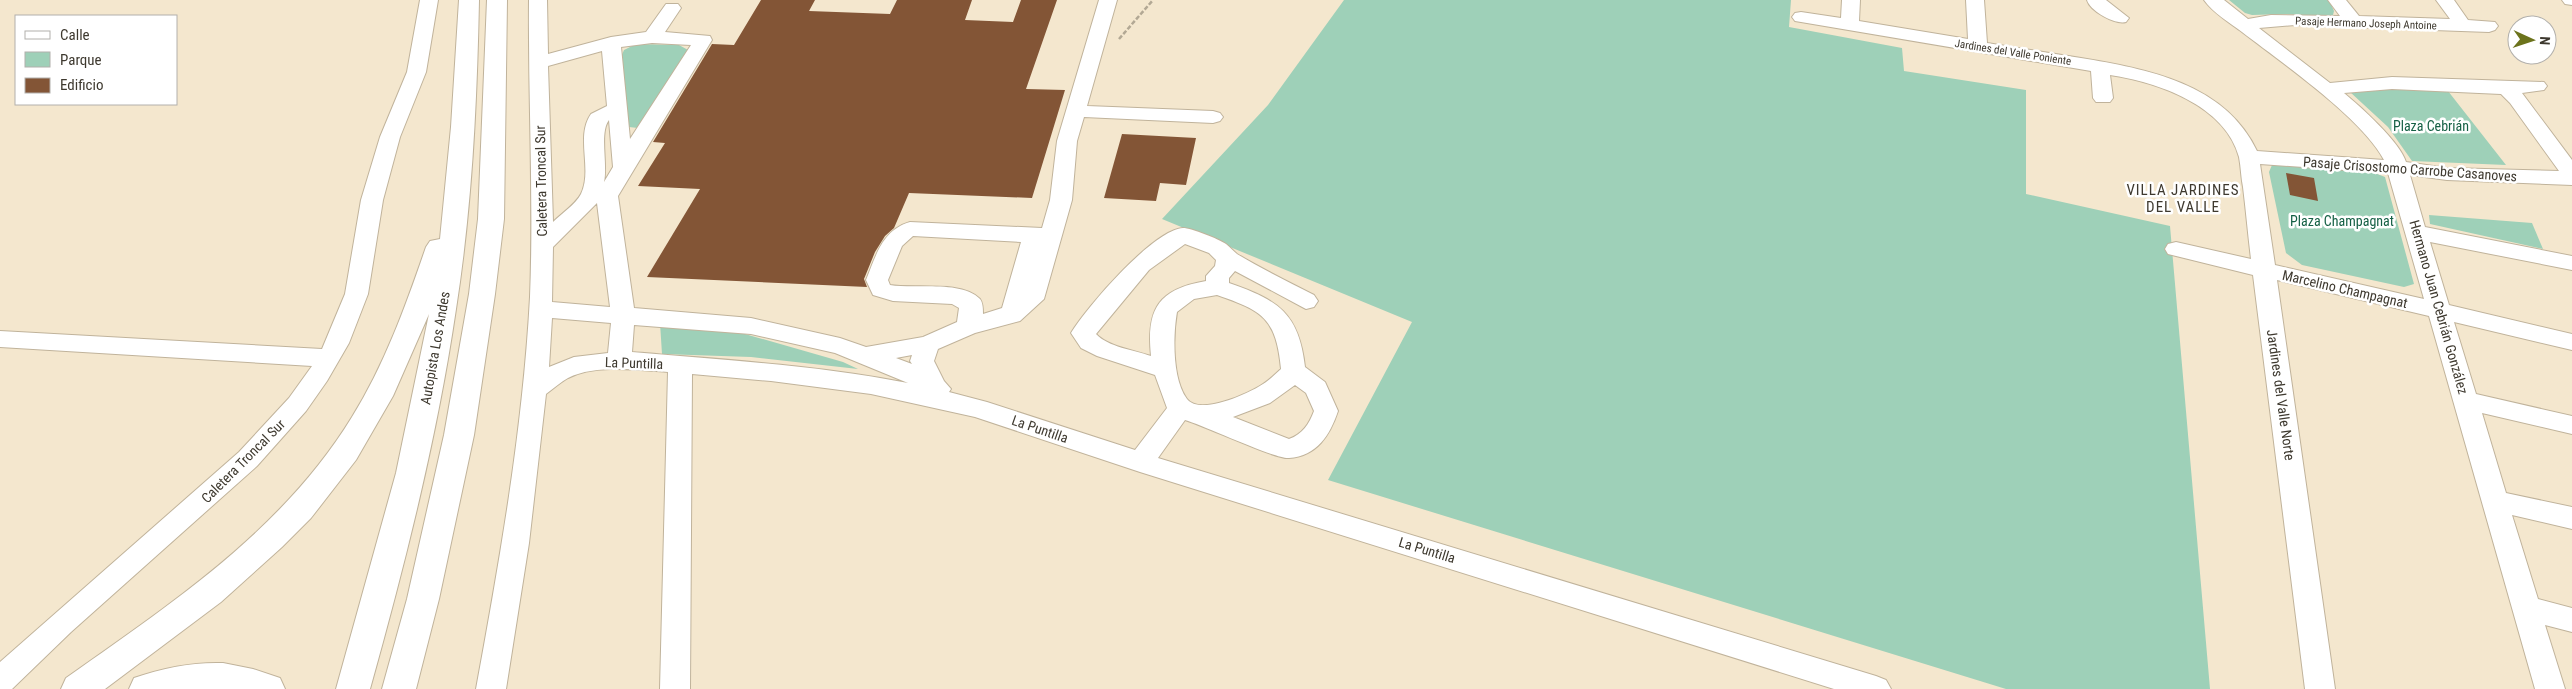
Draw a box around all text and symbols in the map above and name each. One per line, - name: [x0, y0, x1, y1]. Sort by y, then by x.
- legend: [15, 15, 178, 105]
- street label: Pasaje Hermano Joseph Antoine: [2295, 15, 2437, 32]
- north arrow: [2507, 15, 2557, 65]
- text: Calle: [60, 26, 90, 44]
- text: N: [2537, 36, 2553, 45]
- street label: Jardines del Valle Poniente: [1954, 37, 2072, 68]
- text: Parque: [60, 51, 102, 69]
- text: Edificio: [60, 76, 103, 94]
- park label: Plaza Cebrián: [2393, 118, 2469, 134]
- street label: Caletera Troncal Sur: [532, 125, 550, 237]
- street label: Pasaje Crisostomo Carrobe Casanoves: [2302, 154, 2518, 184]
- district label: VILLA JARDINES DEL VALLE: [2126, 181, 2240, 216]
- park label: Plaza Champagnat: [2290, 213, 2394, 229]
- street label: Hermano Juan Cebrián González: [2406, 218, 2472, 396]
- street label: Marcelino Champagnat: [2281, 267, 2409, 311]
- street label: Autopista Los Andes: [417, 290, 453, 406]
- street label: Jardines del Valle Norte: [2264, 328, 2298, 462]
- street label: La Puntilla: [605, 354, 663, 372]
- street label: La Puntilla: [1010, 412, 1070, 446]
- street label: Caletera Troncal Sur: [198, 416, 288, 506]
- street label: La Puntilla: [1397, 534, 1457, 566]

